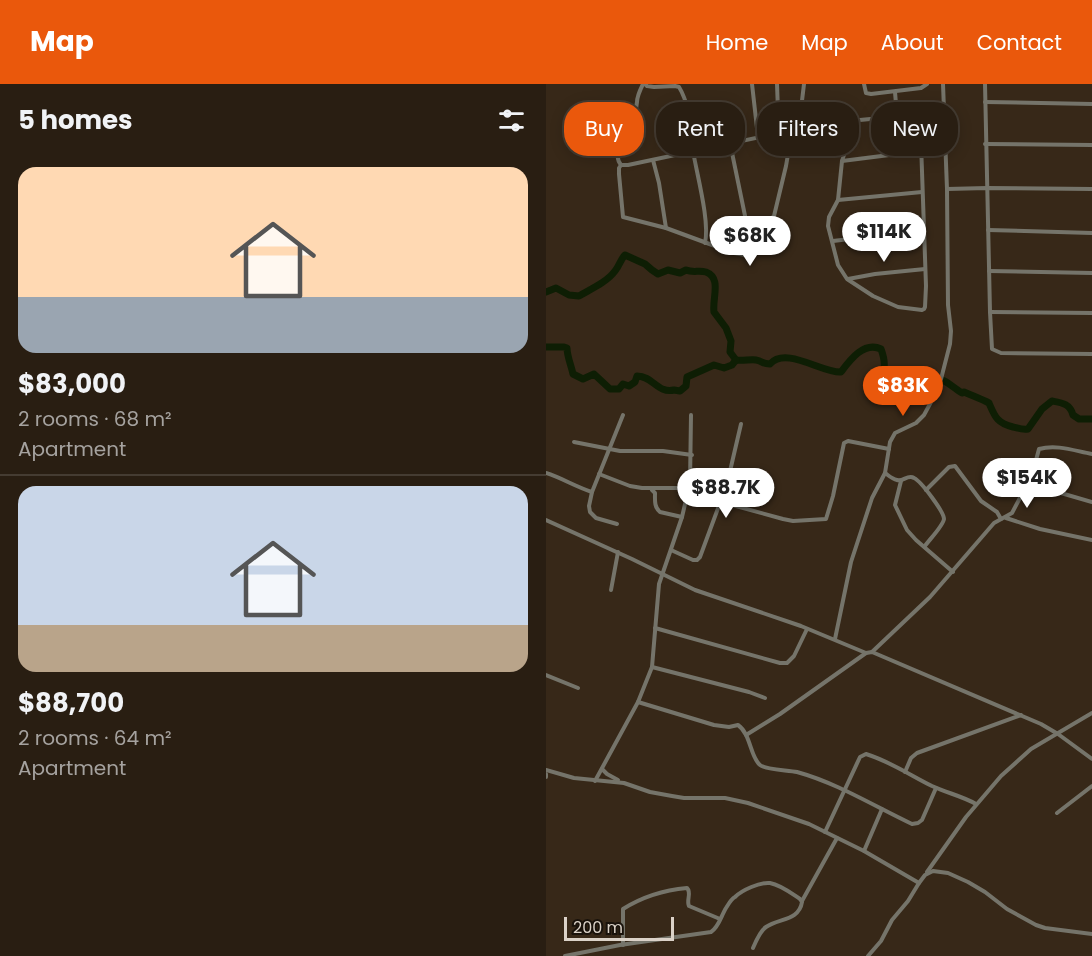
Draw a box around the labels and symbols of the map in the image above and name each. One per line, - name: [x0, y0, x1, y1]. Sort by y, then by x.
- pin: $114K: [842, 212, 926, 263]
- pin: $68K: [714, 216, 786, 267]
- pin: $83K: [867, 366, 939, 417]
- pin: $154K: [985, 458, 1069, 509]
- pin: $88.7K: [677, 468, 775, 519]
- scale bar: [564, 914, 674, 942]

